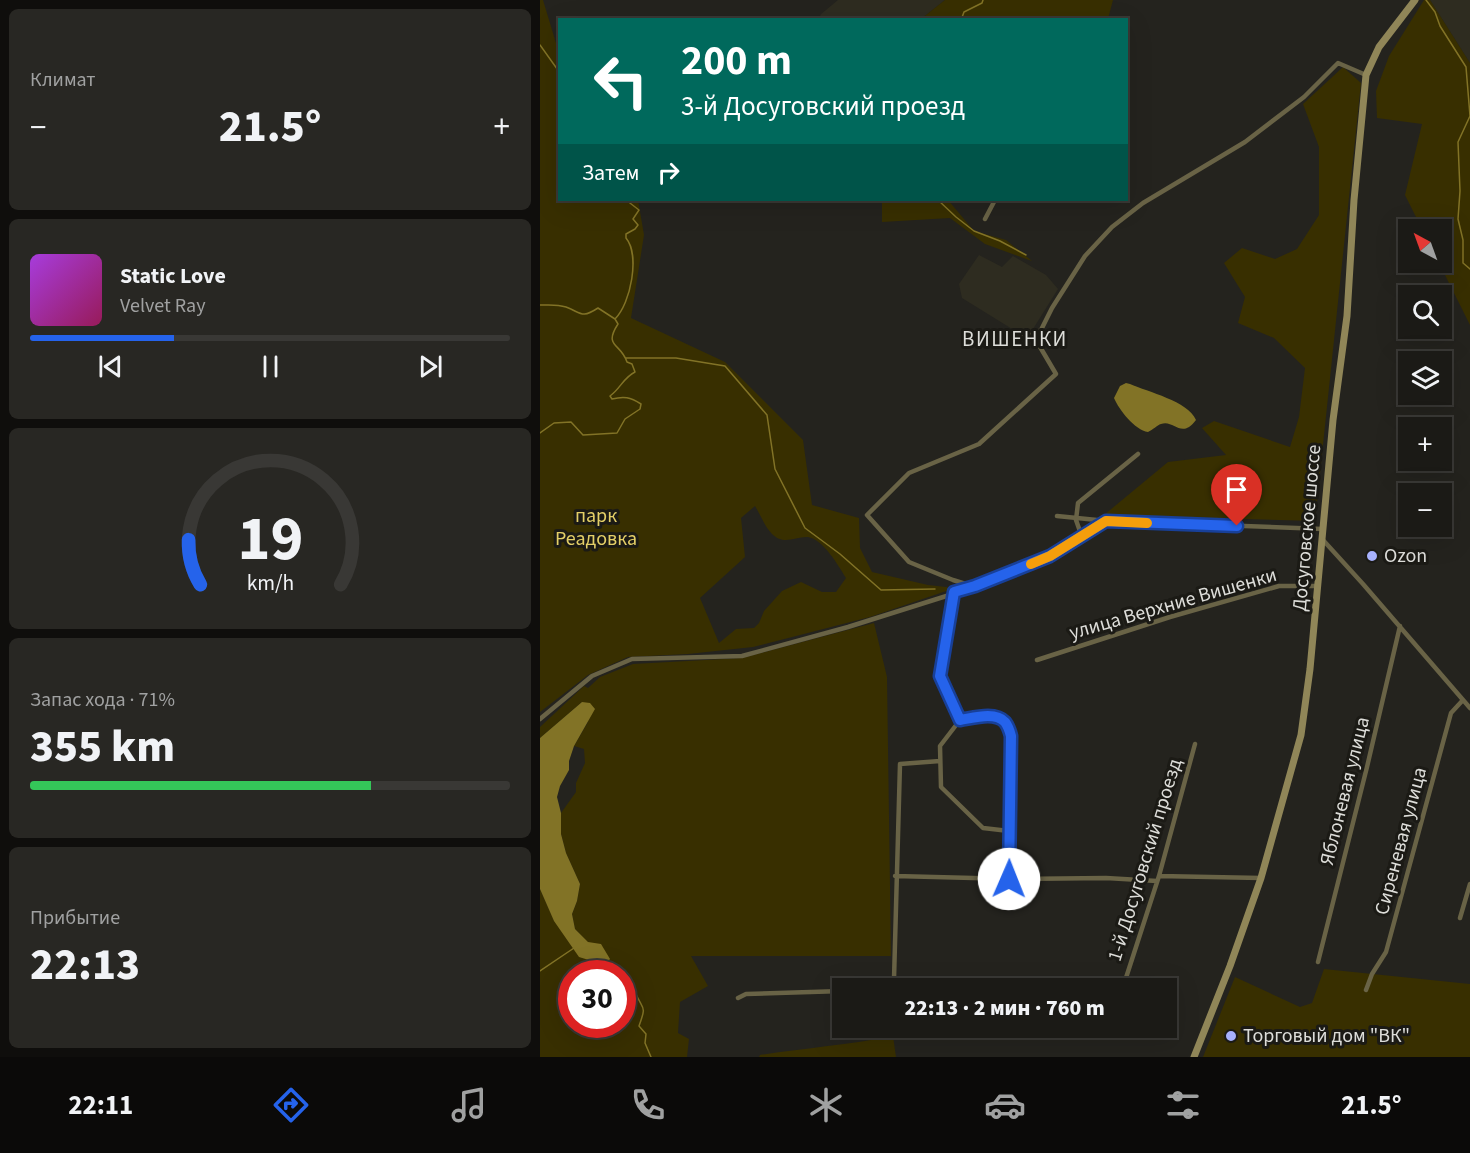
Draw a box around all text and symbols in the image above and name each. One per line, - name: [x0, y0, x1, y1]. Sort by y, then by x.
- text: 200 m: [681, 31, 792, 91]
- icon: left: [582, 42, 660, 120]
- text: Климат: [30, 66, 96, 94]
- text: 3-й Досуговский проезд: [681, 87, 965, 126]
- text: 21.5°: [219, 95, 321, 159]
- text: −: [30, 104, 46, 151]
- text: +: [494, 104, 510, 151]
- icon: right: [652, 156, 685, 189]
- text: Затем: [582, 157, 640, 189]
- north arrow: [1398, 219, 1452, 273]
- map controls: [1398, 219, 1452, 537]
- text: Static Love: [120, 260, 226, 292]
- button: search: [1398, 285, 1452, 339]
- text: Velvet Ray: [120, 292, 206, 320]
- district label: ВИШЕНКИ: [962, 324, 1068, 354]
- icon: previous: [94, 350, 127, 383]
- icon: pause: [254, 350, 287, 383]
- icon: next: [414, 350, 447, 383]
- button: layers: [1398, 351, 1452, 405]
- button: +: [1398, 417, 1452, 471]
- street label: Досуговское шоссе: [1286, 443, 1328, 613]
- pin: [1211, 464, 1262, 526]
- icon: arrive: [1220, 473, 1253, 506]
- button: −: [1398, 483, 1452, 537]
- text: 19: [237, 496, 303, 585]
- park label: парк Реадовка: [555, 502, 637, 553]
- place label: Ozon: [1384, 542, 1427, 570]
- marker: Ozon: [1365, 549, 1379, 563]
- street label: улица Верхние Вишенки: [1066, 561, 1280, 647]
- text: km/h: [246, 569, 294, 600]
- text: Запас хода · 71%: [30, 686, 175, 714]
- street label: Яблоневая улица: [1313, 714, 1377, 868]
- text: 355 km: [30, 715, 175, 779]
- street label: 1-й Досуговский проезд: [1101, 755, 1189, 965]
- street label: Сиреневая улица: [1368, 764, 1434, 918]
- position arrow: [977, 847, 1041, 911]
- text: Прибытие: [30, 904, 120, 932]
- text: 22:13: [30, 933, 140, 997]
- speed limit sign: 30: [558, 960, 636, 1038]
- text: 22:13 · 2 мин · 760 m: [904, 992, 1105, 1024]
- place label: Торговый дом "ВК": [1243, 1022, 1410, 1050]
- marker: Торговый дом "ВК": [1224, 1029, 1238, 1043]
- icon: directions: [270, 1084, 312, 1126]
- icon: music: [448, 1084, 490, 1126]
- icon: phone: [627, 1084, 669, 1126]
- icon: climate: [805, 1084, 847, 1126]
- icon: car: [984, 1084, 1026, 1126]
- icon: filters: [1162, 1084, 1204, 1126]
- text: 22:11: [68, 1086, 133, 1125]
- text: 21.5°: [1341, 1086, 1402, 1125]

